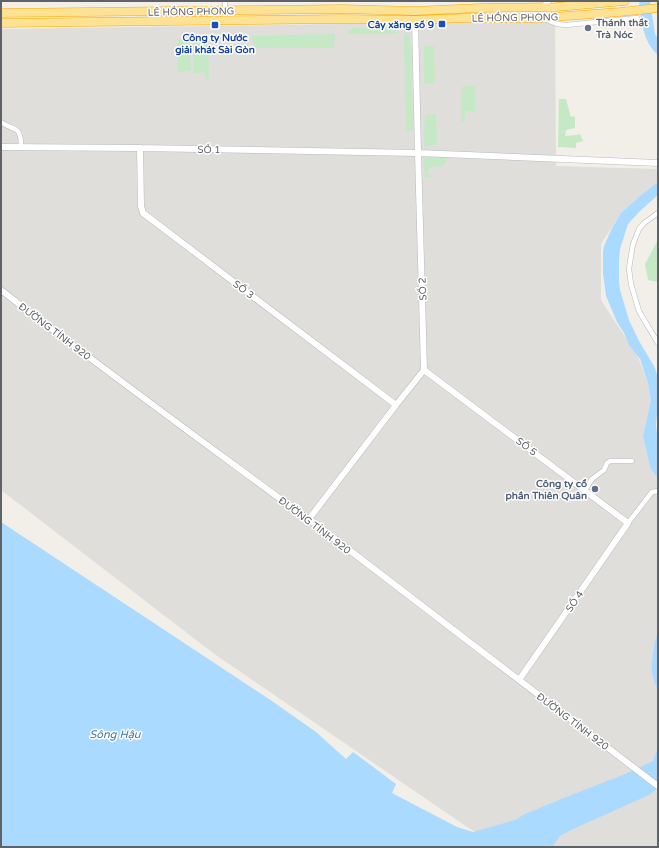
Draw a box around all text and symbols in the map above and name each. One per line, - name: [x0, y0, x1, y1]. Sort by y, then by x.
- street label: LÊ HỒNG PHONG: [148, 4, 234, 19]
- street label: LÊ HỒNG PHONG: [472, 10, 558, 25]
- place label: Thánh thất Trà Nóc: [595, 17, 648, 41]
- place label: Cây xăng số 9: [368, 19, 434, 31]
- marker: Cây xăng số 9: [437, 19, 447, 29]
- marker: Công ty Nước giải khát Sài Gòn: [210, 20, 220, 30]
- marker: Thánh thất Trà Nóc: [583, 23, 593, 33]
- place label: Công ty Nước giải khát Sài Gòn: [175, 32, 255, 56]
- street label: SỐ 1: [197, 143, 221, 156]
- street label: SỐ 3: [231, 277, 257, 302]
- street label: SỐ 2: [416, 277, 429, 301]
- street label: ĐƯỜNG TỈNH 920: [16, 301, 93, 363]
- street label: SỐ 5: [514, 434, 540, 459]
- place label: Công ty cổ phần Thiên Quân: [505, 478, 587, 502]
- marker: Công ty cổ phần Thiên Quân: [590, 484, 600, 494]
- street label: ĐƯỜNG TỈNH 920: [276, 495, 353, 557]
- street label: SỐ 4: [562, 588, 586, 615]
- street label: ĐƯỜNG TỈNH 920: [534, 691, 611, 753]
- water label: Sông Hậu: [89, 728, 142, 741]

